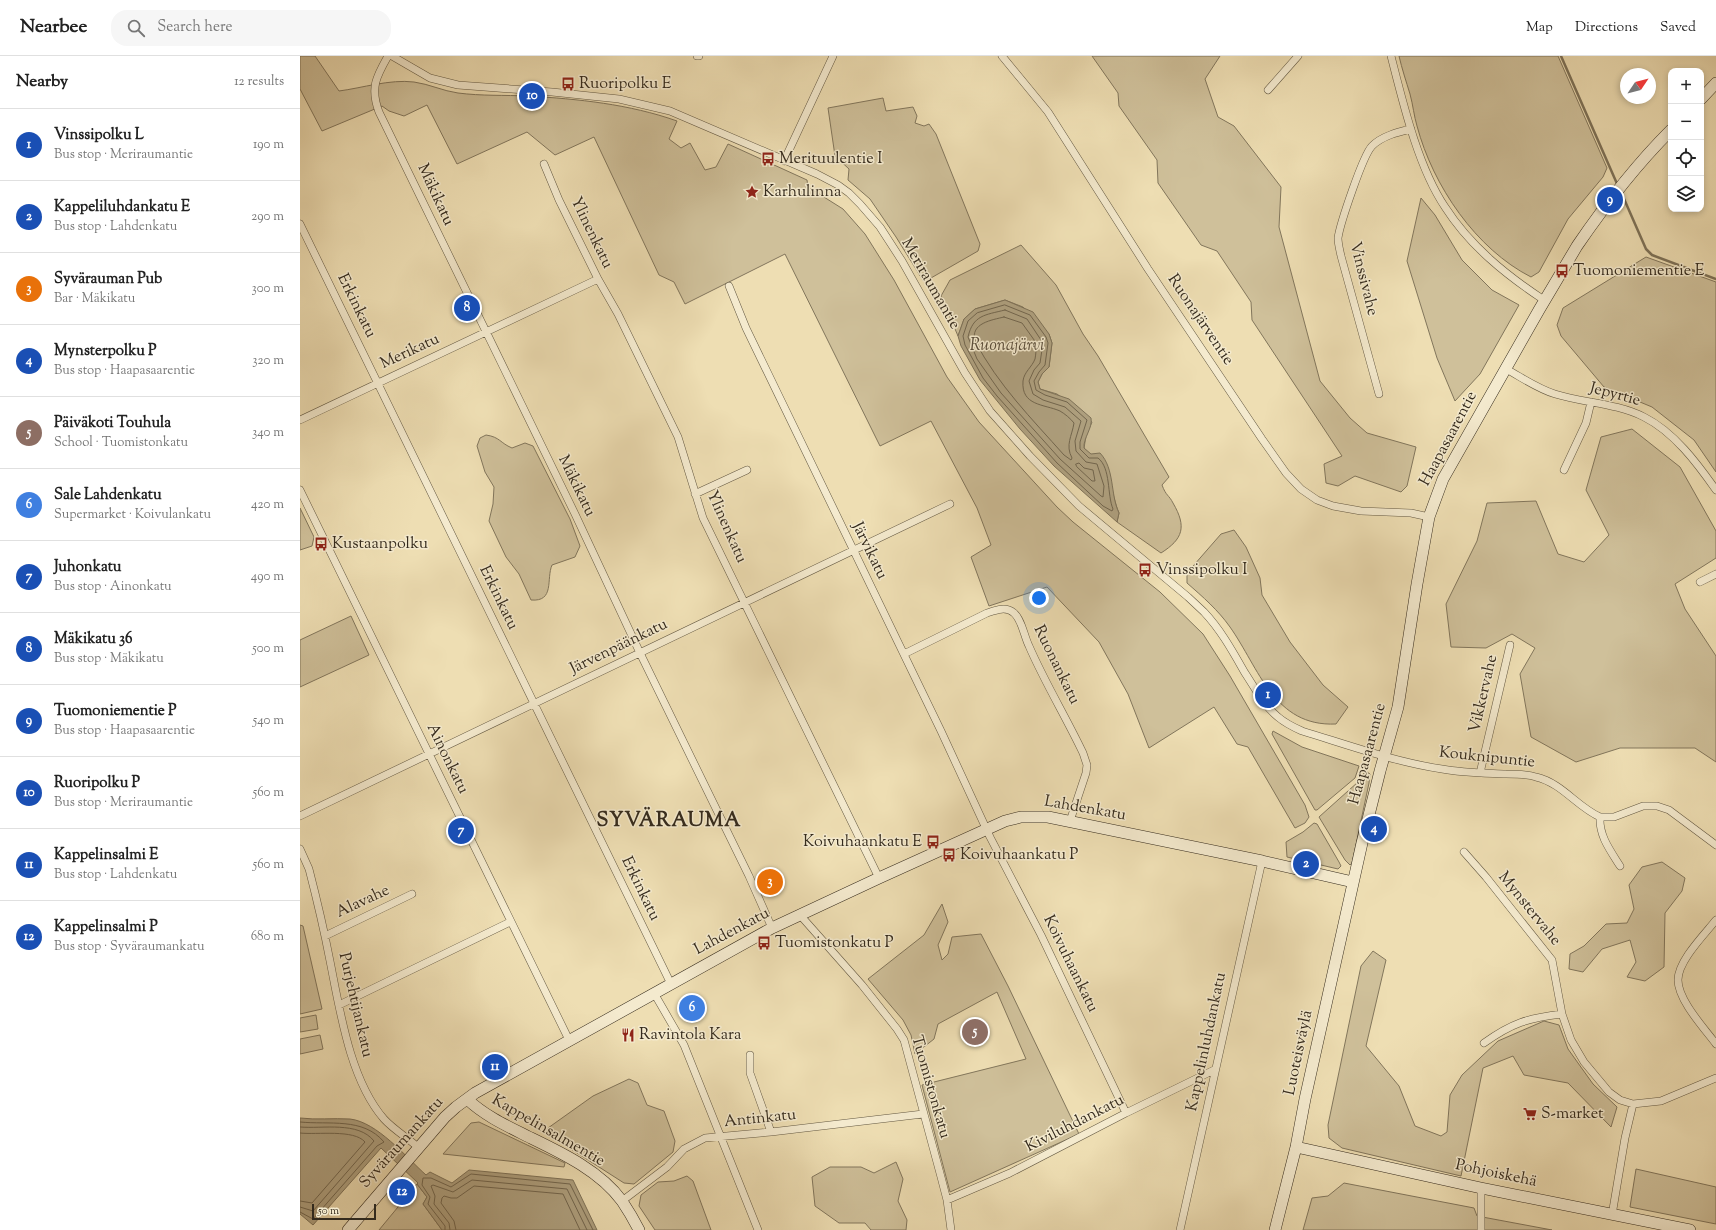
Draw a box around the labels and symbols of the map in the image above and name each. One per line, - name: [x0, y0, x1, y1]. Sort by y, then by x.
- north arrow: [1620, 68, 1656, 104]
- place label: Ruoripolku E: [579, 73, 672, 96]
- bus stop icon: Ruoripolku E: [560, 76, 576, 92]
- pin: 10: [519, 81, 545, 111]
- place label: Merituulentie I: [779, 148, 882, 171]
- bus stop icon: Merituulentie I: [760, 151, 776, 167]
- street label: Mäkikatu: [411, 160, 459, 230]
- place label: Karhulinna: [763, 181, 842, 204]
- place icon: Karhulinna: [744, 184, 760, 200]
- pin: 9: [1597, 185, 1623, 215]
- street label: Ylinenkatu: [564, 193, 618, 273]
- street label: Meriraumantie: [895, 234, 965, 334]
- street label: Vinssivahe: [1343, 240, 1383, 318]
- place label: Tuomoniementie E: [1573, 260, 1705, 283]
- bus stop icon: Tuomoniementie E: [1554, 263, 1570, 279]
- street label: Erkinkatu: [331, 270, 381, 342]
- street label: Ruonajärventie: [1161, 270, 1239, 370]
- pin: 8: [454, 293, 480, 323]
- street label: Merikatu: [377, 328, 443, 376]
- water label: Ruonajärvi: [970, 334, 1044, 358]
- street label: Jepyrtie: [1586, 377, 1643, 413]
- street label: Haapasaarentie: [1414, 387, 1484, 491]
- street label: Mäkikatu: [551, 451, 601, 521]
- street label: Ylinenkatu: [700, 487, 752, 567]
- street label: Järvikatu: [845, 517, 893, 584]
- place label: Kustaanpolku: [332, 533, 428, 556]
- bus stop icon: Kustaanpolku: [313, 536, 329, 552]
- place label: Vinssipolku I: [1156, 559, 1247, 582]
- street label: Erkinkatu: [473, 562, 523, 634]
- bus stop icon: Vinssipolku I: [1137, 562, 1153, 578]
- your location: [1029, 588, 1049, 608]
- street label: Järvenpäänkatu: [565, 613, 672, 681]
- street label: Ruonankatu: [1027, 621, 1085, 709]
- street label: Vikkervahe: [1464, 653, 1504, 735]
- pin: 1: [1255, 680, 1281, 710]
- street label: Haapasaarentie: [1343, 701, 1393, 807]
- street label: Ainonkatu: [420, 720, 474, 798]
- street label: Kouknipuntie: [1438, 742, 1536, 774]
- street label: Lahdenkatu: [1042, 790, 1128, 828]
- district label: SYVÄRAUMA: [597, 806, 741, 836]
- pin: 4: [1361, 814, 1387, 844]
- pin: 7: [448, 816, 474, 846]
- place label: Koivuhaankatu E: [803, 831, 922, 854]
- bus stop icon: Koivuhaankatu E: [925, 834, 941, 850]
- place label: Koivuhaankatu P: [960, 844, 1078, 867]
- bus stop icon: Koivuhaankatu P: [941, 847, 957, 863]
- pin: 2: [1293, 849, 1319, 879]
- street label: Erkinkatu: [615, 853, 665, 925]
- pin: 3: [757, 867, 783, 897]
- street label: Mynstervahe: [1492, 867, 1566, 951]
- street label: Alavahe: [332, 880, 394, 924]
- street label: Lahdenkatu: [690, 902, 774, 962]
- street label: Koivuhaankatu: [1036, 911, 1104, 1017]
- place label: Tuomistonkatu P: [775, 932, 894, 955]
- bus stop icon: Tuomistonkatu P: [756, 935, 772, 951]
- street label: Purjehtijankatu: [332, 950, 378, 1060]
- street label: Kappelinluhdankatu: [1181, 970, 1233, 1114]
- pin: 6: [679, 993, 705, 1023]
- street label: Luoteisväylä: [1279, 1008, 1319, 1098]
- pin: 5: [962, 1017, 988, 1047]
- place label: Ravintola Kara: [639, 1024, 742, 1047]
- restaurant icon: Ravintola Kara: [620, 1027, 636, 1043]
- street label: Tuomistonkatu: [904, 1033, 956, 1141]
- pin: 11: [482, 1052, 508, 1082]
- street label: Kappelinsalmentie: [487, 1089, 609, 1173]
- street label: Kiviluhdankatu: [1022, 1089, 1128, 1159]
- street label: Syväraumankatu: [355, 1092, 449, 1194]
- place label: S-market: [1541, 1103, 1604, 1126]
- street label: Antinkatu: [723, 1104, 797, 1134]
- supermarket icon: S-market: [1522, 1106, 1538, 1122]
- street label: Pohjoiskehä: [1453, 1154, 1540, 1194]
- pin: 12: [389, 1177, 415, 1207]
- scale bar: [312, 1202, 376, 1221]

